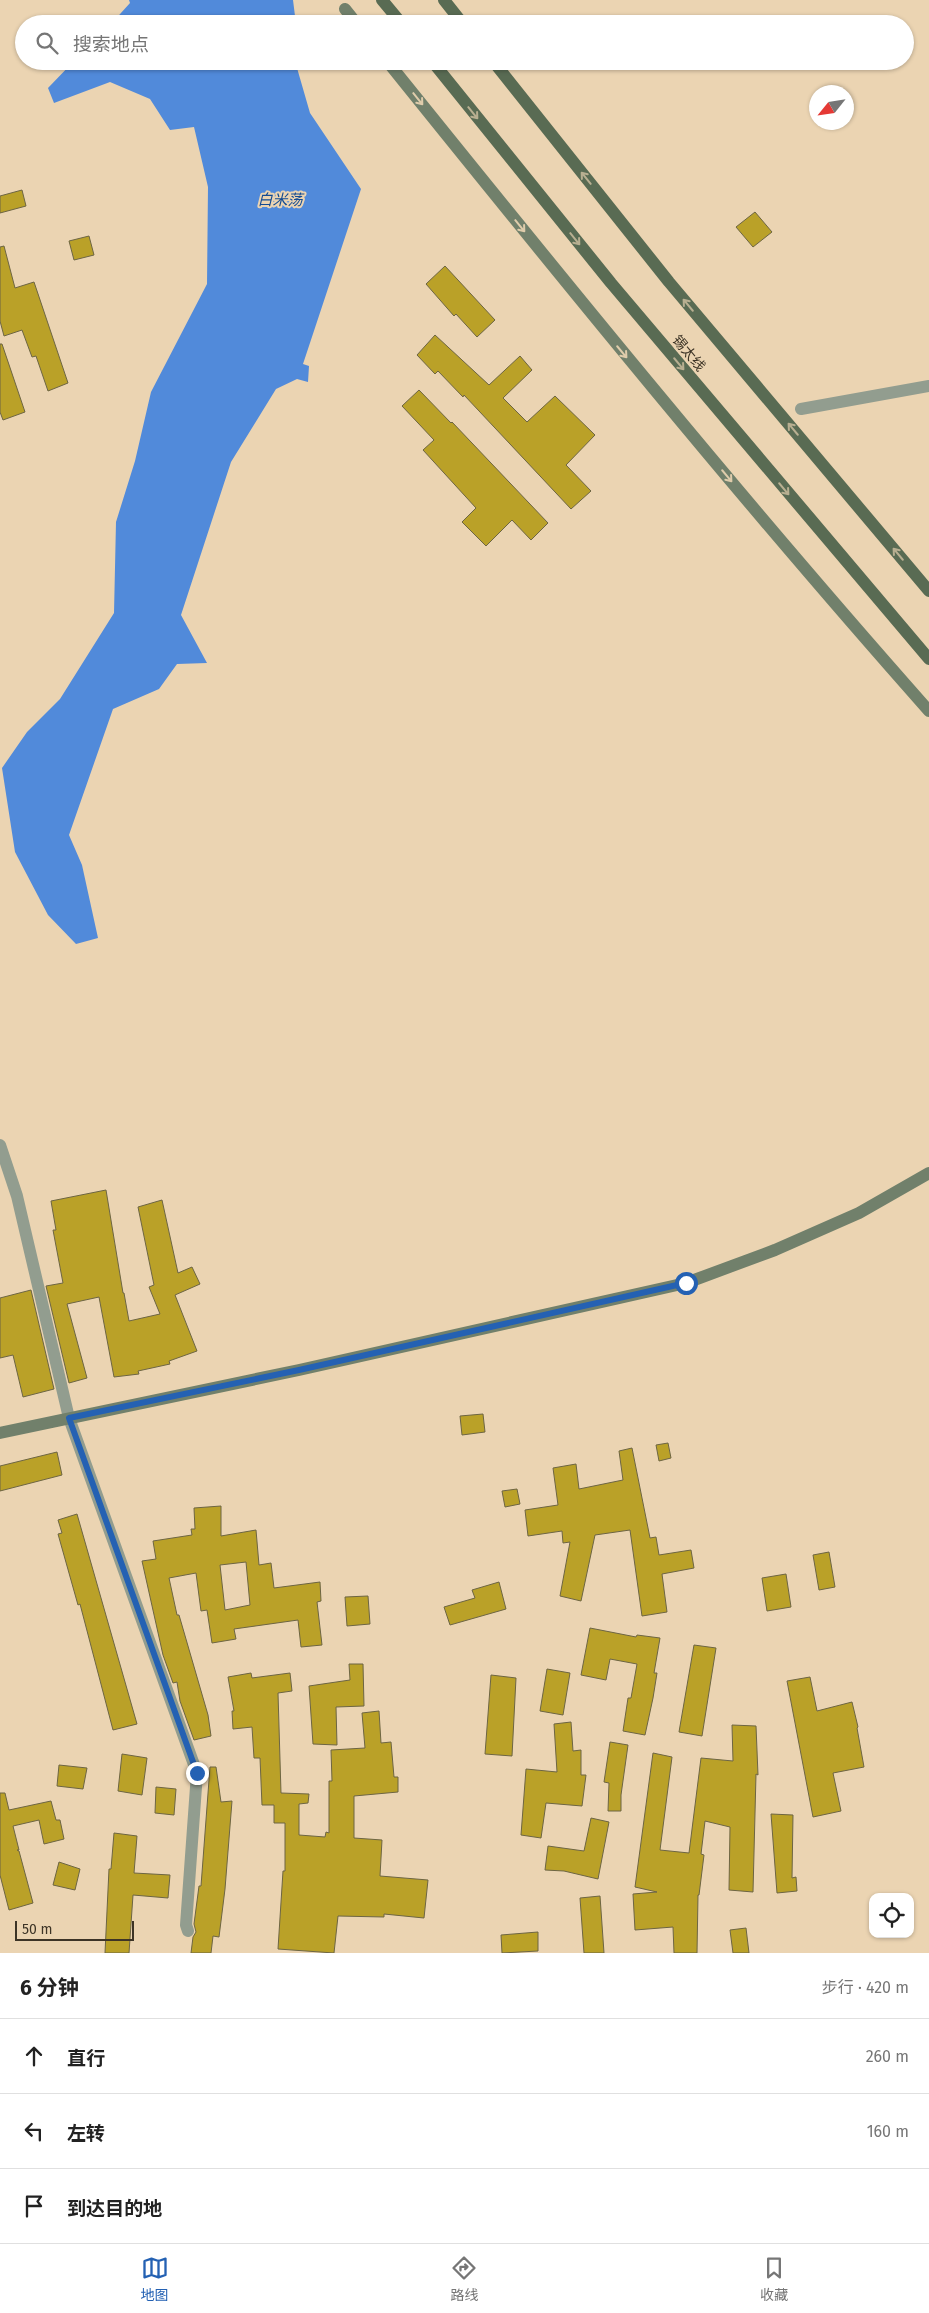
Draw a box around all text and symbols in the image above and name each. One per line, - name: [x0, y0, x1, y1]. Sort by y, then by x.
- search box: [15, 15, 914, 70]
- icon: search: [33, 29, 61, 57]
- text: 搜索地点: [73, 33, 149, 56]
- north arrow: [809, 85, 854, 130]
- one-way arrow: [412, 92, 423, 105]
- one-way arrow: [468, 106, 479, 119]
- one-way arrow: [581, 172, 592, 185]
- water label: 白米荡: [257, 191, 305, 209]
- one-way arrow: [514, 219, 525, 232]
- one-way arrow: [570, 233, 581, 246]
- one-way arrow: [683, 299, 694, 312]
- street label: 锡太线: [669, 332, 709, 375]
- one-way arrow: [617, 345, 628, 358]
- one-way arrow: [673, 358, 685, 371]
- one-way arrow: [787, 423, 798, 436]
- one-way arrow: [722, 469, 733, 482]
- one-way arrow: [778, 482, 789, 495]
- one-way arrow: [892, 547, 903, 560]
- route start: [675, 1272, 698, 1295]
- route end: [186, 1762, 209, 1785]
- map controls: [869, 1893, 914, 1938]
- button: locate: [869, 1893, 914, 1938]
- scale bar: [15, 1918, 134, 1941]
- text: 50 m: [22, 1921, 53, 1938]
- text: 6 分钟: [20, 1975, 79, 2001]
- text: 步行 · 420 m: [822, 1978, 909, 1997]
- icon: ahead: [20, 2042, 48, 2070]
- text: 直行: [67, 2047, 105, 2070]
- text: 260 m: [866, 2047, 909, 2066]
- icon: left: [20, 2117, 48, 2145]
- text: 左转: [67, 2122, 105, 2145]
- text: 160 m: [867, 2122, 909, 2141]
- icon: arrive: [20, 2192, 48, 2220]
- text: 到达目的地: [67, 2197, 162, 2220]
- tab: 地图: [141, 2254, 169, 2304]
- tab: 路线: [450, 2254, 478, 2304]
- tab: 收藏: [760, 2254, 788, 2304]

